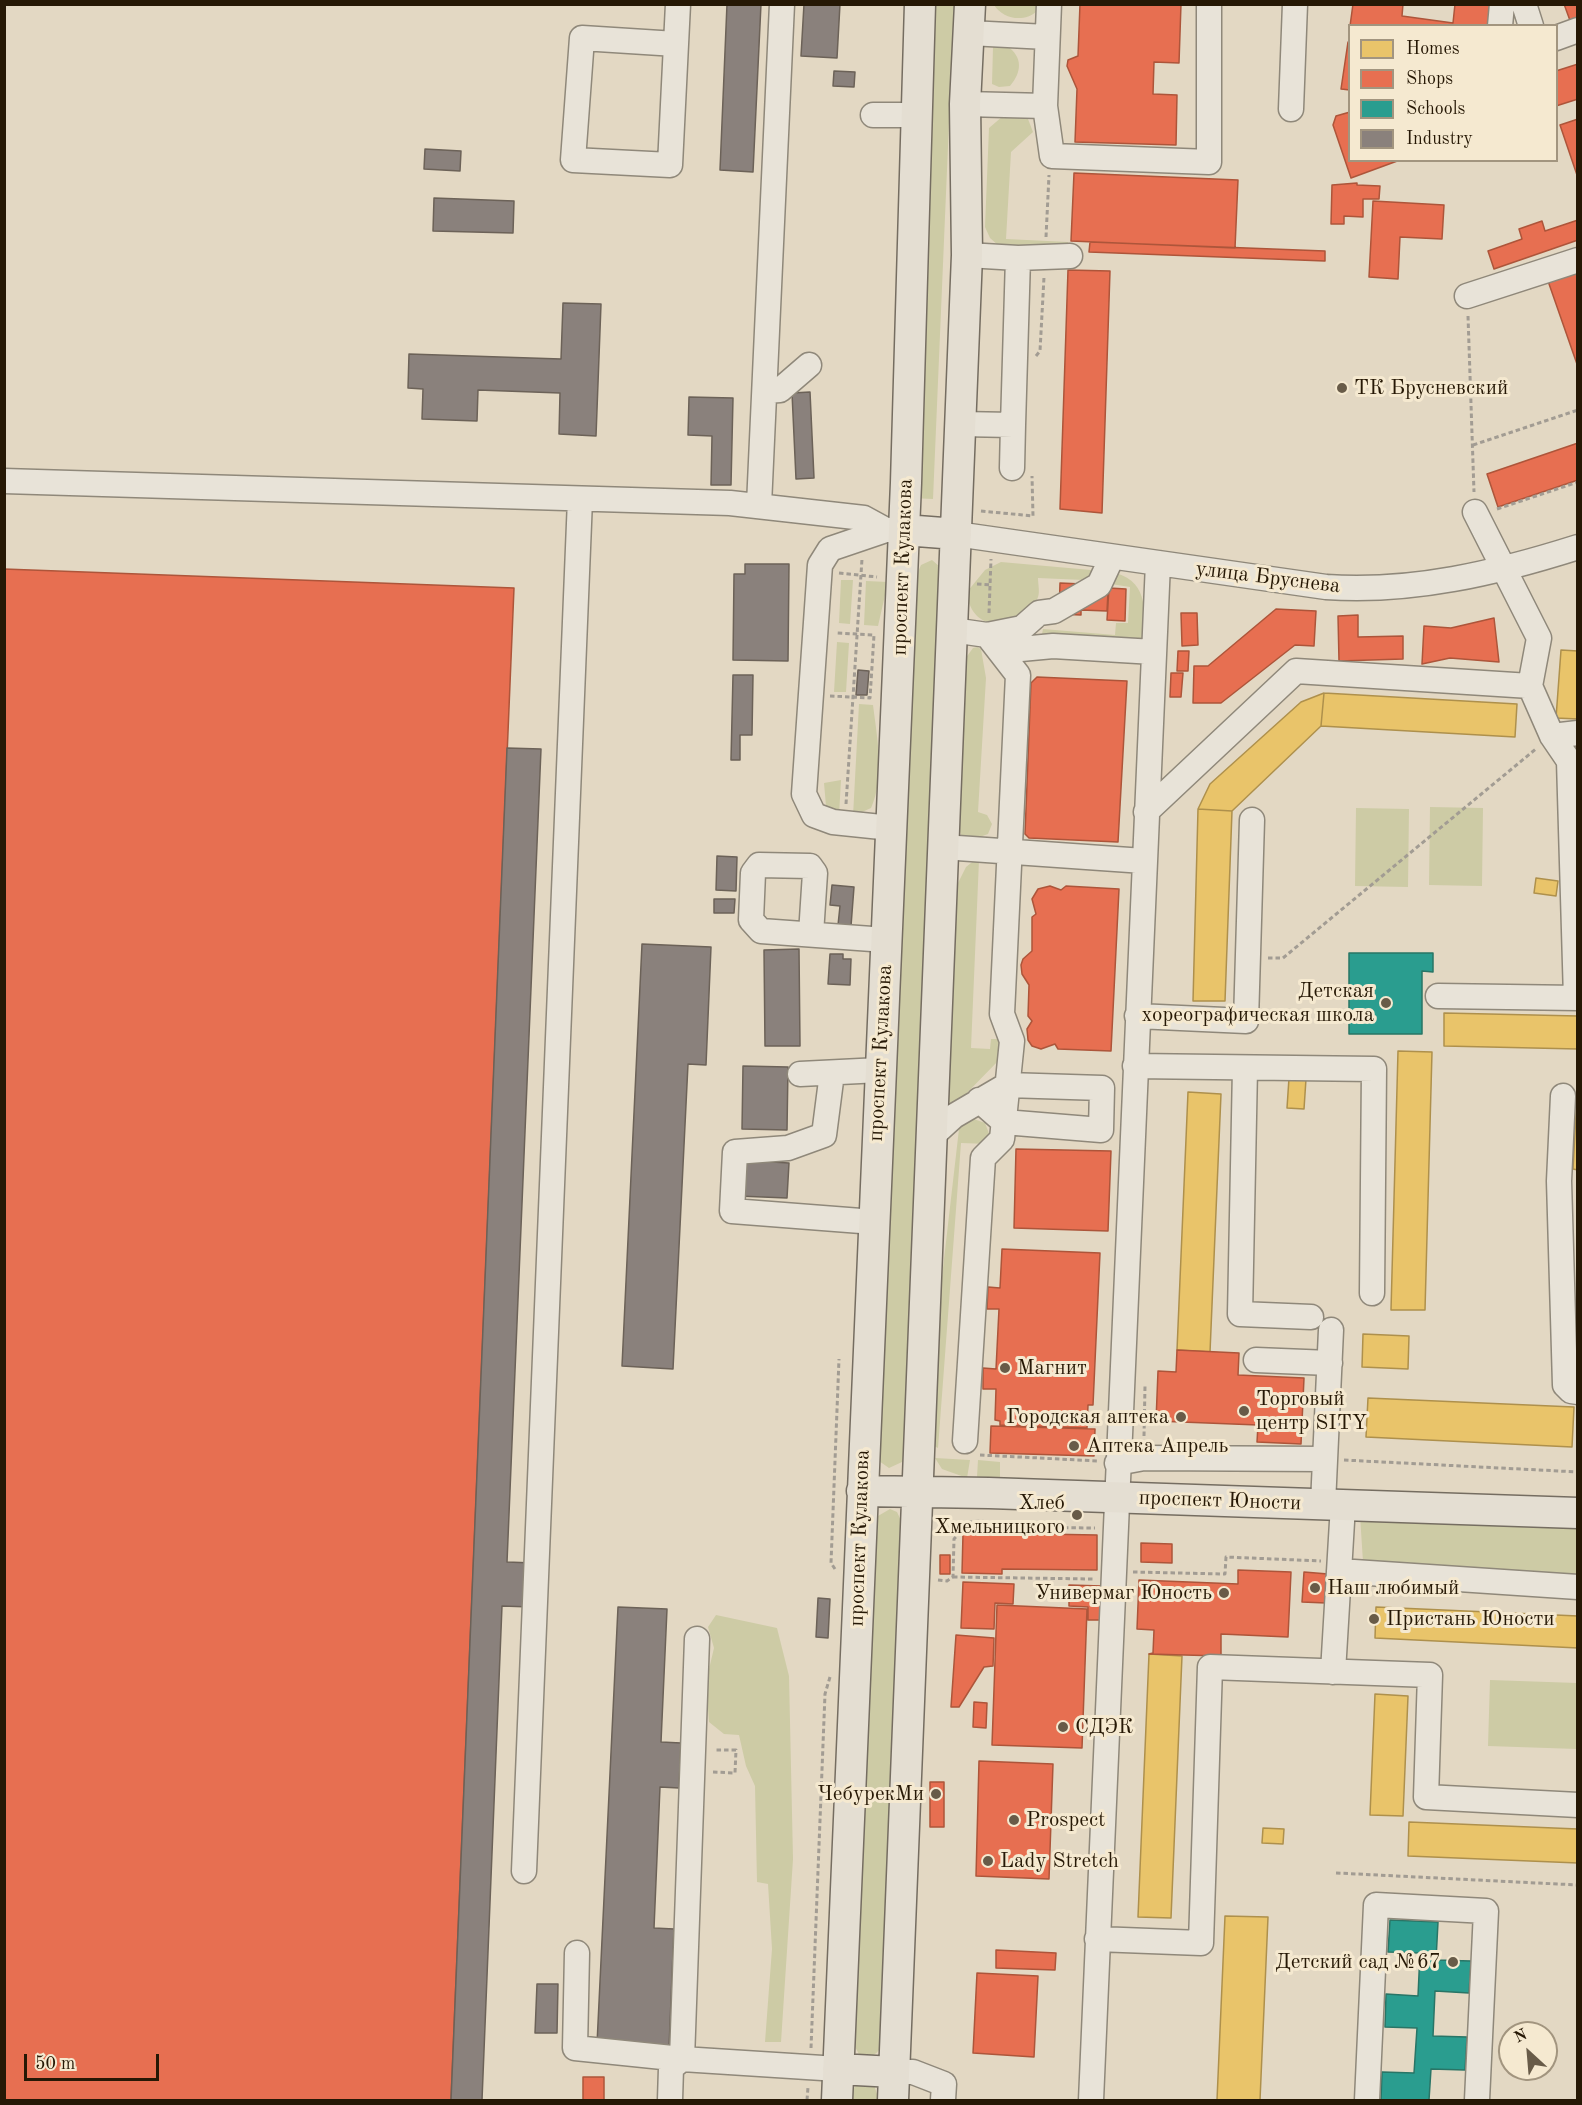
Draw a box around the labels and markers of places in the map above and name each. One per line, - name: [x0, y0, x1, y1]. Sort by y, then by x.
- place label: ТК Брусневский: [1354, 375, 1508, 401]
- marker: ТК Брусневский: [1335, 381, 1349, 395]
- place label: Детская хореографическая школа: [1142, 978, 1374, 1028]
- marker: Детская хореографическая школа: [1379, 996, 1393, 1010]
- place label: Магнит: [1017, 1355, 1087, 1381]
- marker: Магнит: [998, 1361, 1012, 1375]
- place label: Торговый центр SITY: [1256, 1386, 1367, 1436]
- place label: Городская аптека: [1006, 1404, 1169, 1430]
- marker: Торговый центр SITY: [1237, 1404, 1251, 1418]
- marker: Городская аптека: [1174, 1410, 1188, 1424]
- place label: Аптека Апрель: [1086, 1433, 1228, 1459]
- marker: Аптека Апрель: [1067, 1439, 1081, 1453]
- place label: Хлеб Хмельницкого: [934, 1490, 1065, 1540]
- marker: Хлеб Хмельницкого: [1070, 1508, 1084, 1522]
- place label: Наш любимый: [1327, 1575, 1459, 1601]
- place label: Универмаг Юность: [1035, 1580, 1212, 1606]
- marker: Наш любимый: [1308, 1581, 1322, 1595]
- marker: Универмаг Юность: [1217, 1586, 1231, 1600]
- place label: Пристань Юности: [1386, 1606, 1555, 1632]
- marker: Пристань Юности: [1367, 1612, 1381, 1626]
- place label: СДЭК: [1075, 1714, 1133, 1740]
- marker: СДЭК: [1056, 1720, 1070, 1734]
- place label: ЧебурекМи: [817, 1781, 924, 1807]
- marker: ЧебурекМи: [929, 1787, 943, 1801]
- place label: Prospect: [1026, 1807, 1105, 1833]
- marker: Prospect: [1007, 1813, 1021, 1827]
- place label: Lady Stretch: [1000, 1848, 1119, 1874]
- marker: Lady Stretch: [981, 1854, 995, 1868]
- place label: Детский сад №67: [1275, 1949, 1441, 1975]
- marker: Детский сад №67: [1446, 1955, 1460, 1969]

